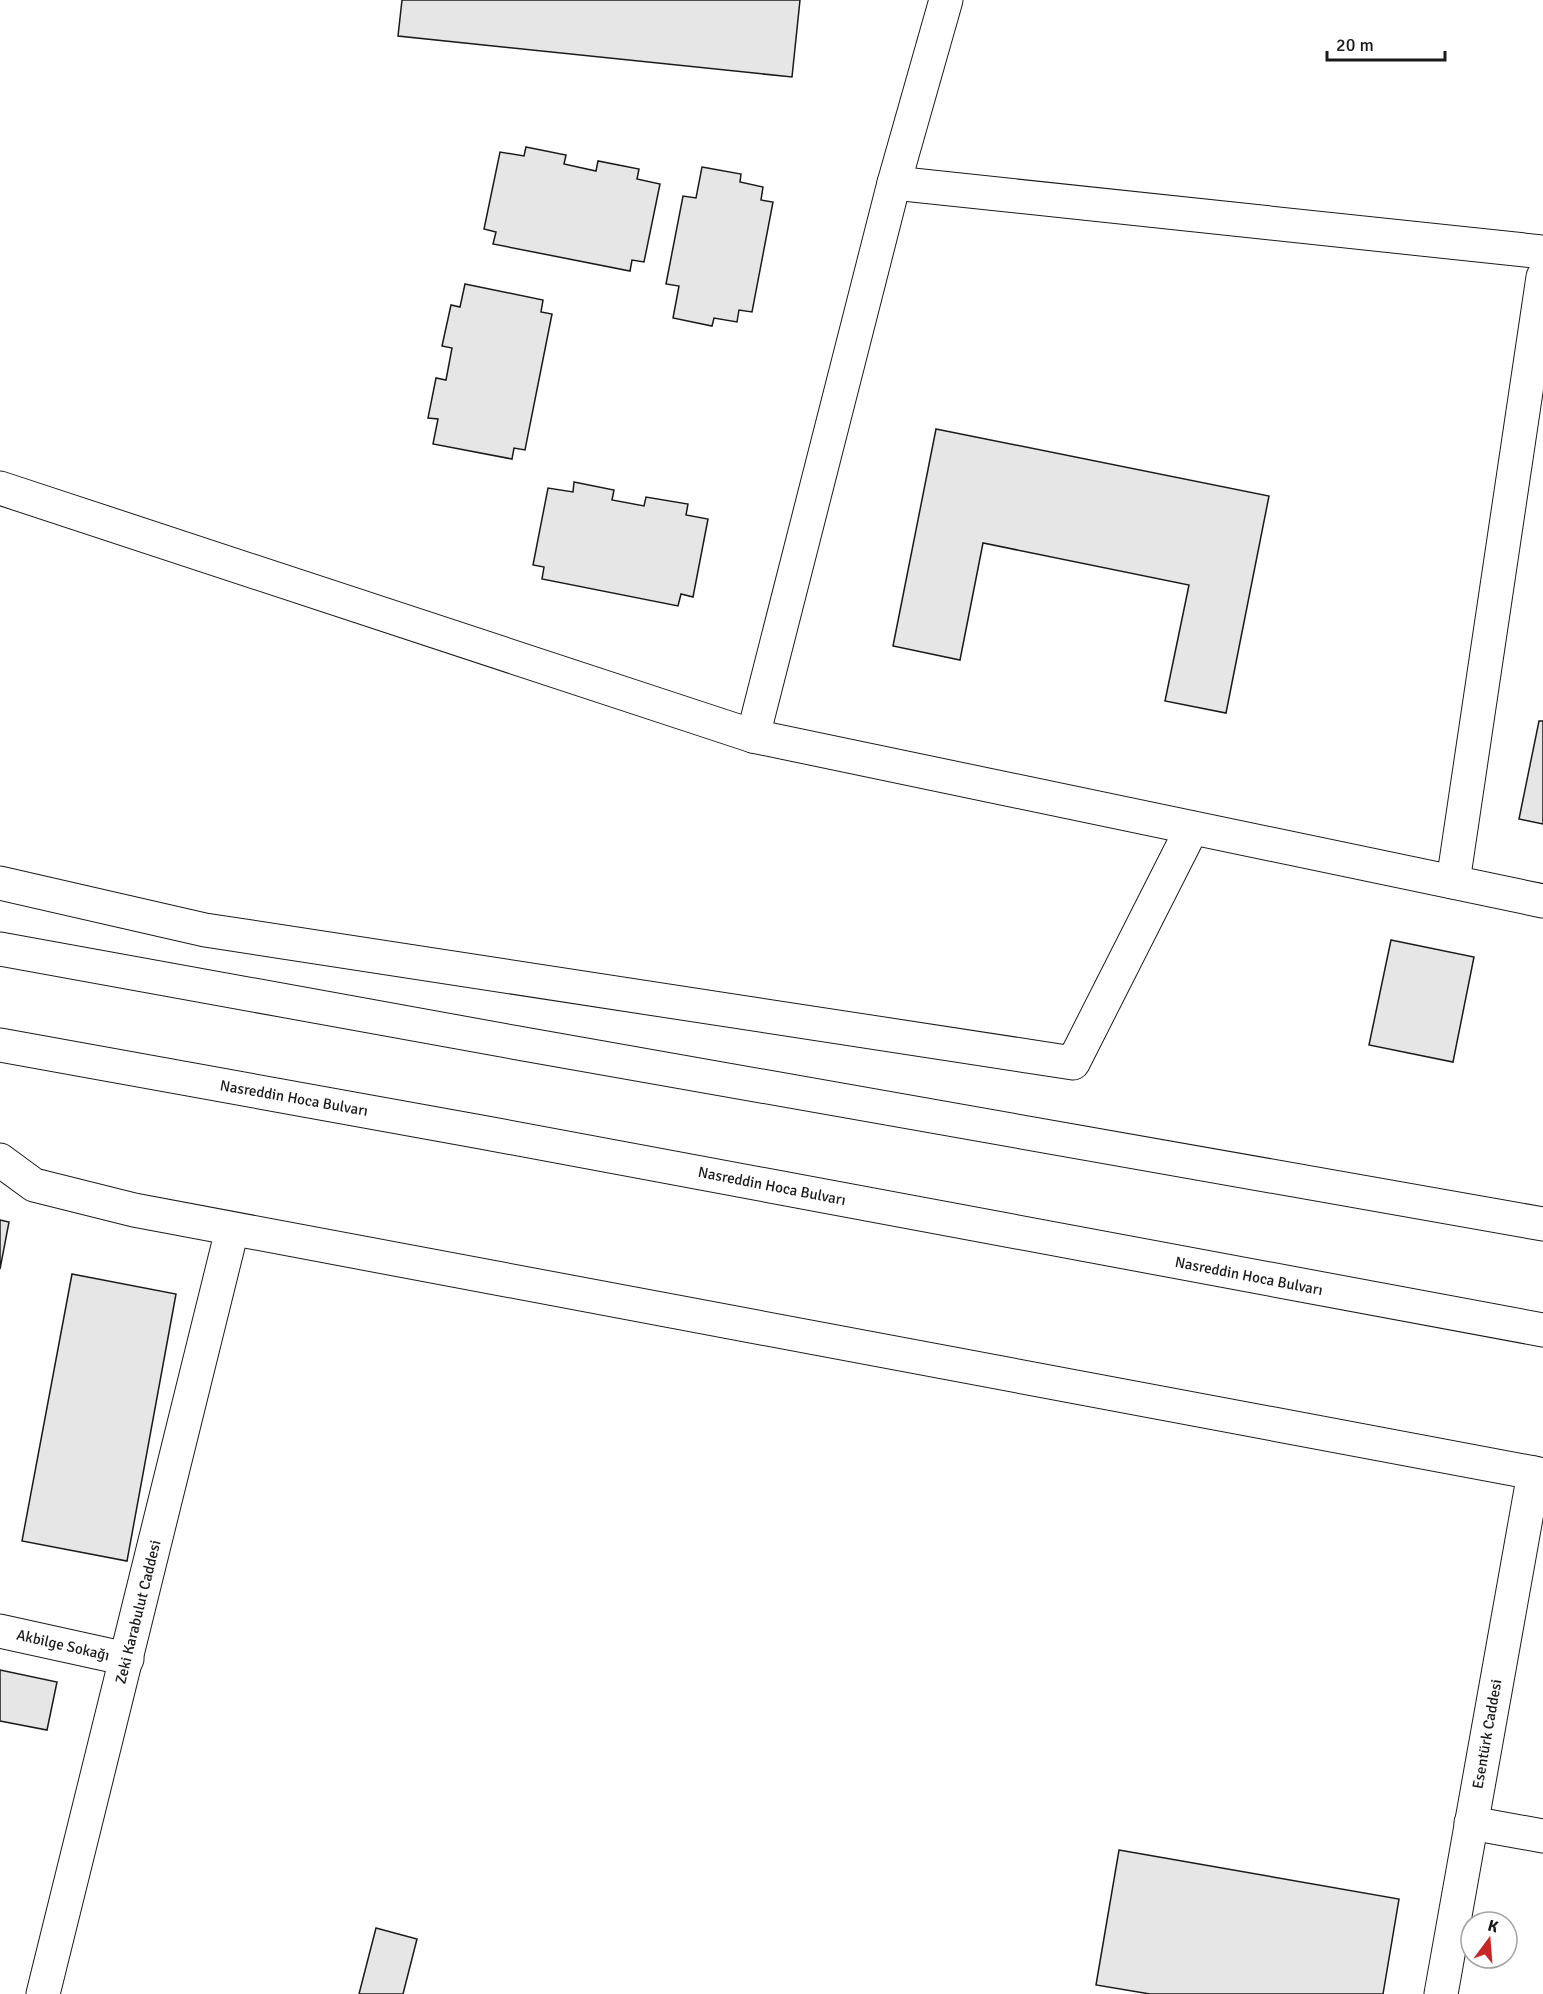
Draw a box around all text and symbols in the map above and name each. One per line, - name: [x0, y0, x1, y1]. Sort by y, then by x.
- scale bar: [1327, 24, 1446, 62]
- text: 20 m: [1336, 34, 1374, 56]
- street label: Nasreddin Hoca Bulvarı: [218, 1076, 370, 1120]
- street label: Nasreddin Hoca Bulvarı: [697, 1163, 847, 1209]
- street label: Nasreddin Hoca Bulvarı: [1174, 1253, 1324, 1299]
- street label: Zeki Karabulut Caddesi: [111, 1538, 165, 1686]
- street label: Akbilge Sokağı: [15, 1626, 111, 1664]
- street label: Esentürk Caddesi: [1468, 1678, 1506, 1790]
- north arrow: [1459, 1910, 1519, 1970]
- text: K: [1485, 1916, 1500, 1938]

